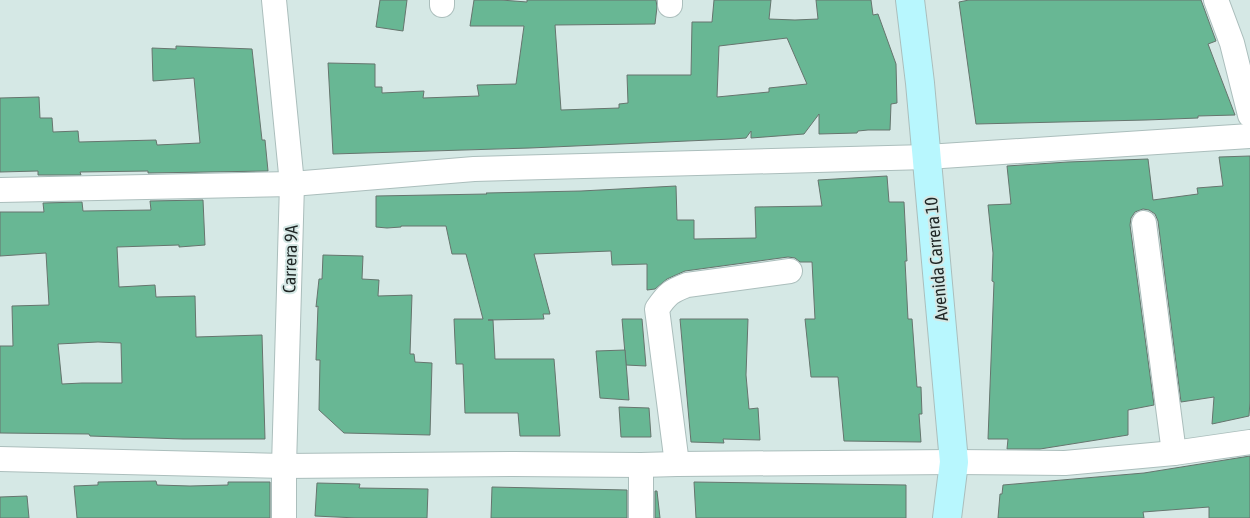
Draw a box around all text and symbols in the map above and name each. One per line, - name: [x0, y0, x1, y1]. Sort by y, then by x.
- street label: Avenida Carrera 10: [920, 196, 952, 322]
- street label: Carrera 9A: [278, 224, 302, 294]

